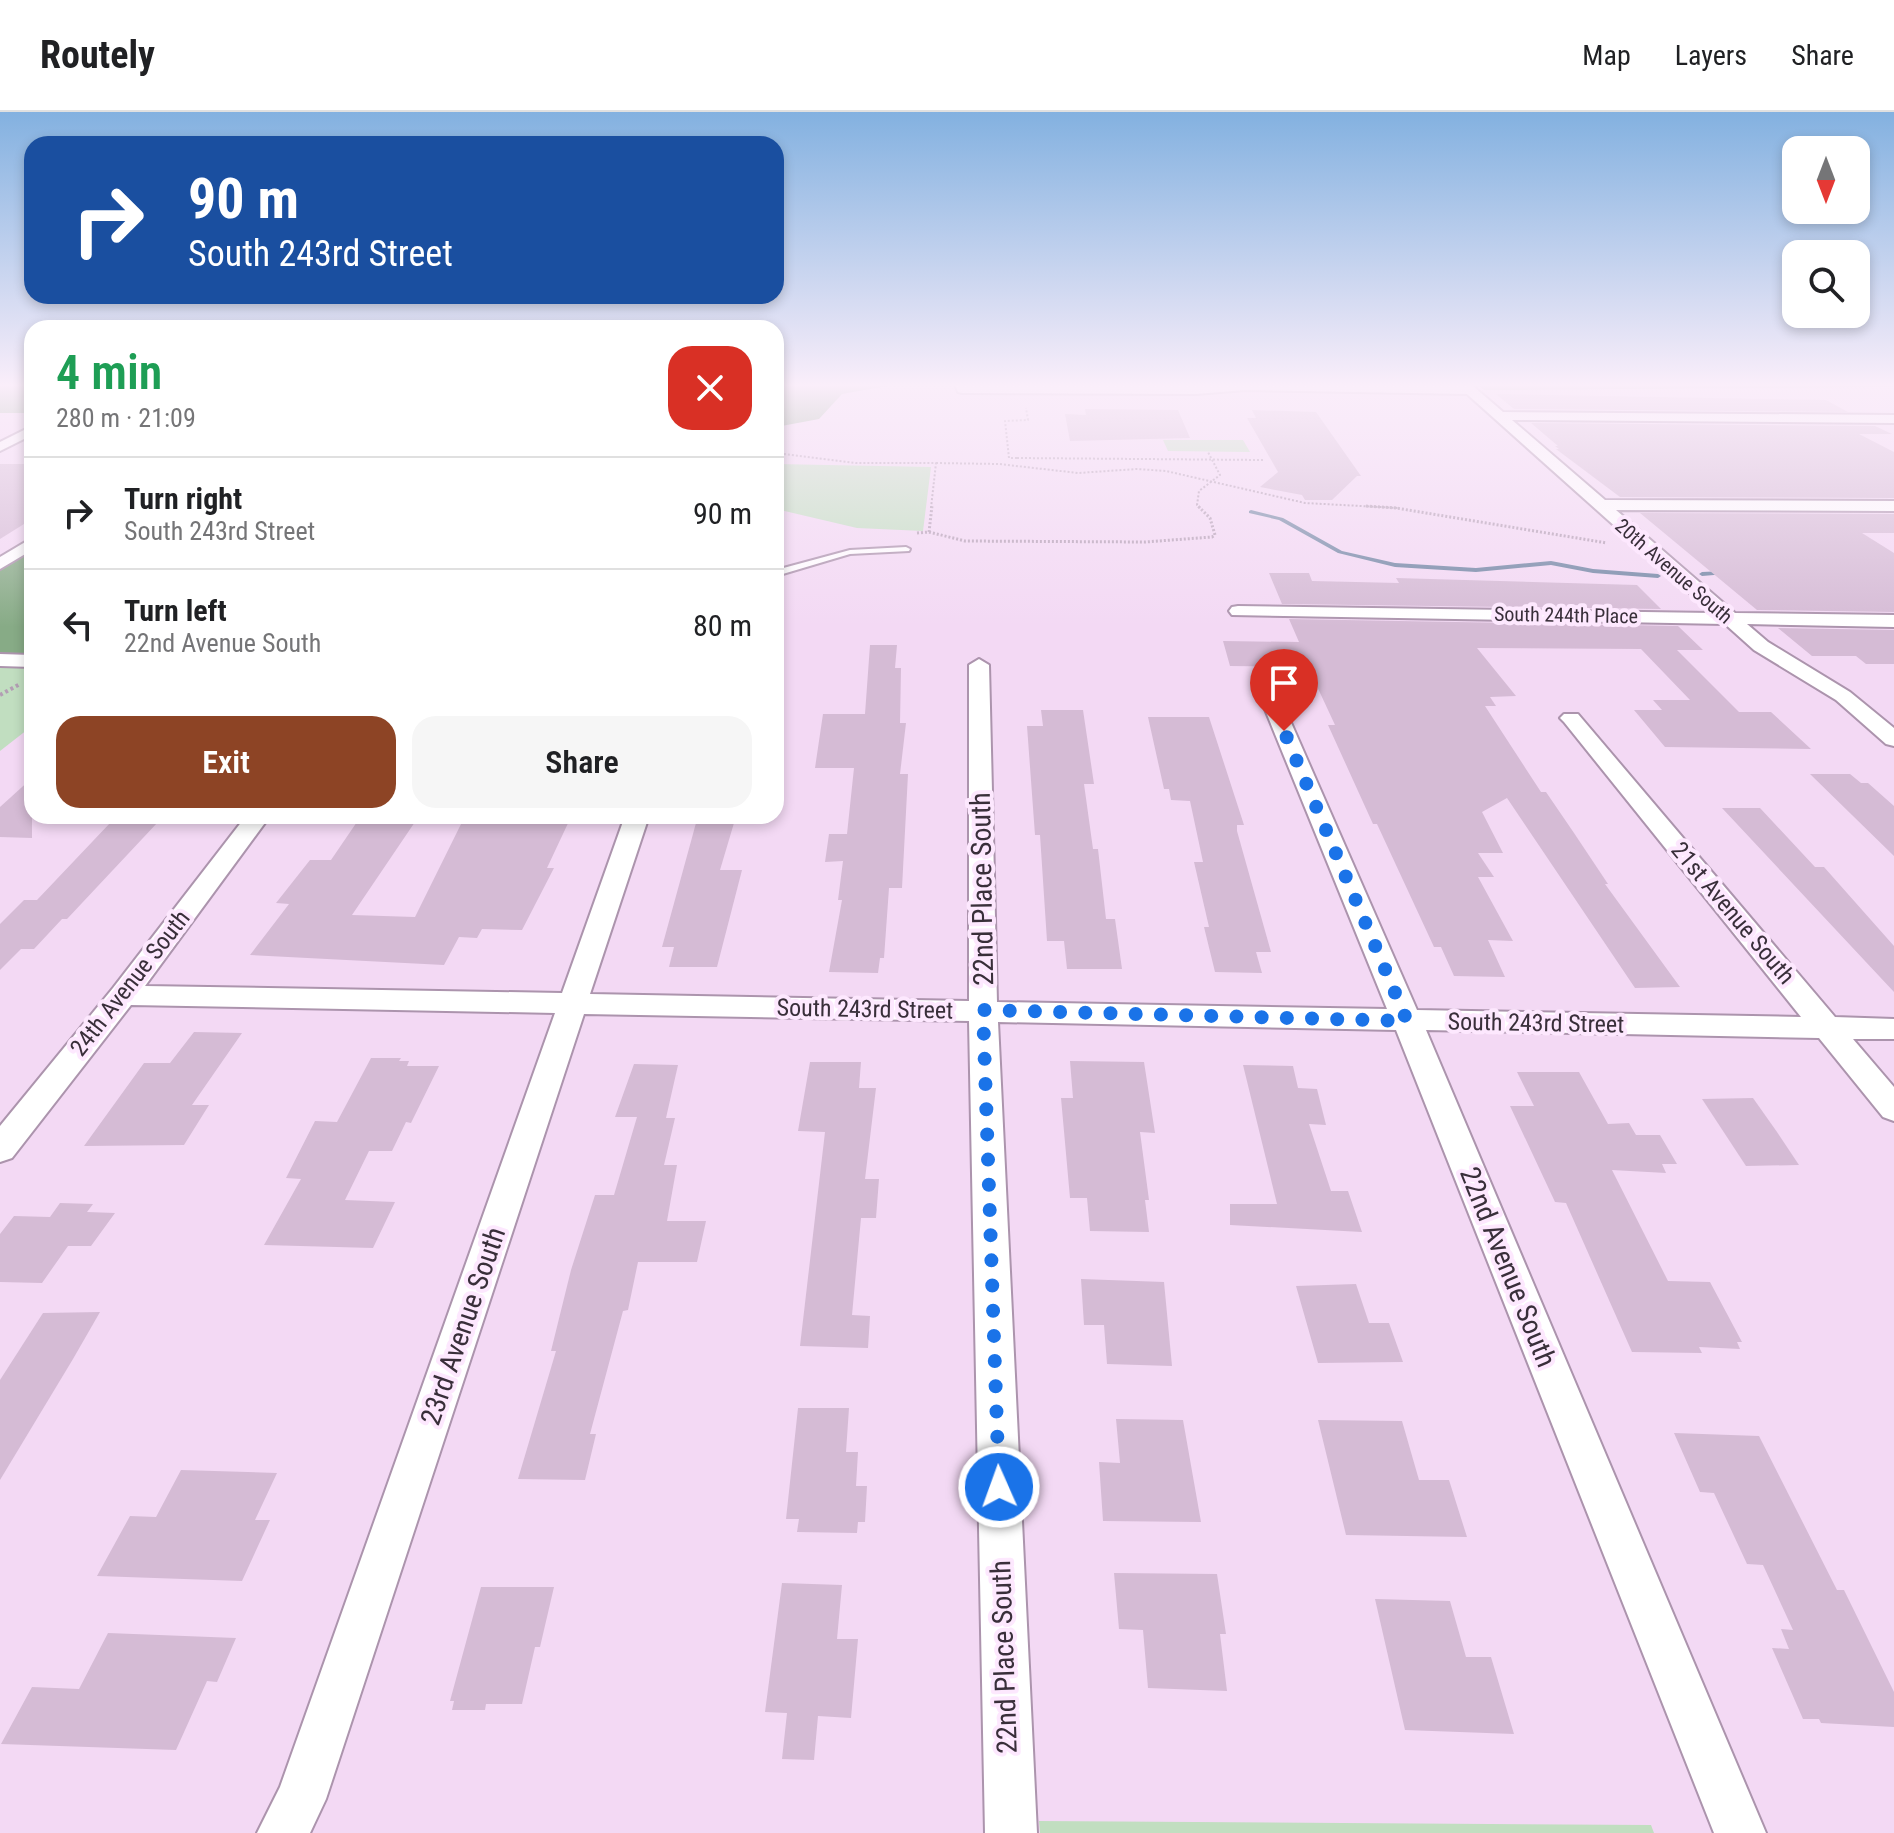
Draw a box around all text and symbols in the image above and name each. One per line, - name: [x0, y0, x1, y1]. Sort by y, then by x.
- text: Routely: [40, 33, 155, 77]
- text: Map: [1582, 39, 1631, 72]
- text: Layers: [1675, 39, 1747, 72]
- text: Share: [1791, 39, 1854, 72]
- north arrow: [1782, 136, 1870, 224]
- map controls: [1782, 136, 1870, 328]
- text: 90 m: [188, 166, 299, 232]
- icon: right: [56, 168, 160, 272]
- text: South 243rd Street: [188, 233, 453, 275]
- button: search: [1782, 240, 1870, 328]
- text: 4 min: [56, 344, 162, 401]
- button: close: [668, 346, 752, 430]
- text: 280 m · 21:09: [56, 403, 196, 433]
- text: Turn right: [124, 481, 242, 516]
- icon: right: [56, 491, 100, 535]
- text: 90 m: [693, 496, 752, 531]
- street label: 20th Avenue South: [1610, 513, 1738, 629]
- text: South 243rd Street: [124, 516, 315, 546]
- text: Turn left: [124, 593, 227, 628]
- street label: South 244th Place: [1494, 602, 1638, 628]
- icon: left: [56, 603, 100, 647]
- text: 80 m: [693, 608, 752, 643]
- text: 22nd Avenue South: [124, 628, 321, 658]
- pin: [1250, 649, 1318, 731]
- icon: arrive: [1262, 661, 1306, 705]
- button: Exit: [56, 716, 396, 808]
- button: Share: [412, 716, 752, 808]
- street label: 22nd Place South: [964, 792, 1000, 986]
- street label: 21st Avenue South: [1666, 836, 1800, 990]
- street label: 24th Avenue South: [64, 905, 196, 1061]
- street label: South 243rd Street: [776, 993, 954, 1025]
- street label: South 243rd Street: [1447, 1007, 1625, 1039]
- street label: 22nd Avenue South: [1453, 1162, 1563, 1372]
- street label: 23rd Avenue South: [414, 1223, 512, 1429]
- position arrow: [957, 1445, 1041, 1529]
- street label: 22nd Place South: [984, 1560, 1024, 1754]

